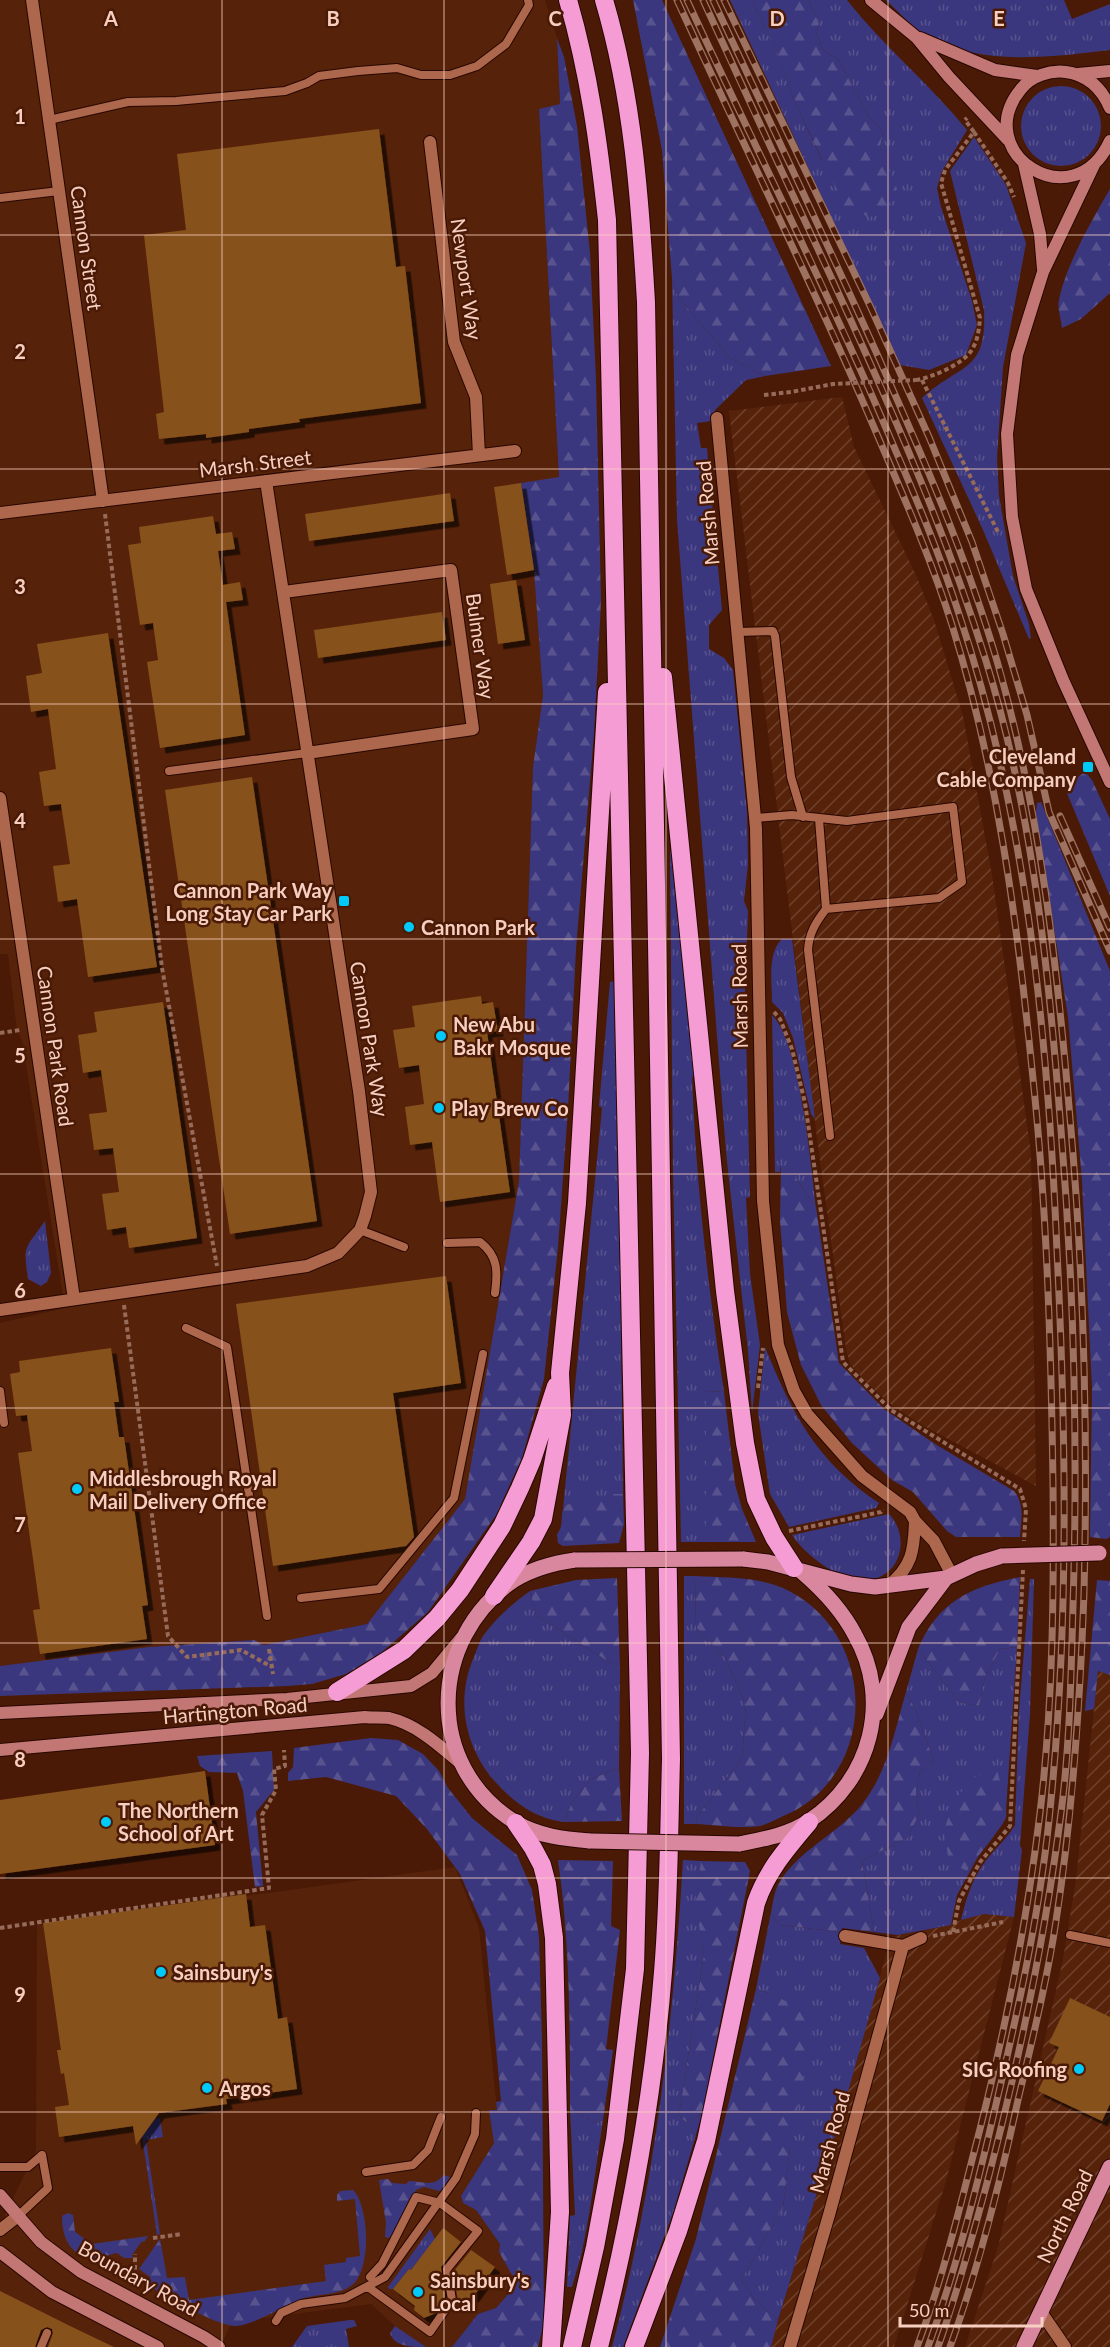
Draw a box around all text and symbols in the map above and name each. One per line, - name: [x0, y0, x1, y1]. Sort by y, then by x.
- text: A: [103, 6, 118, 30]
- text: B: [326, 6, 340, 30]
- text: C: [548, 6, 562, 30]
- text: D: [769, 6, 785, 30]
- text: E: [993, 6, 1005, 30]
- text: 1: [14, 104, 26, 128]
- street label: Cannon Street: [66, 184, 108, 312]
- street label: Newport Way: [447, 217, 488, 342]
- text: 2: [14, 339, 26, 363]
- street label: Marsh Street: [197, 444, 313, 482]
- street label: Marsh Road: [690, 460, 724, 566]
- text: 3: [14, 574, 26, 598]
- street label: Bulmer Way: [462, 591, 500, 701]
- place label: Cleveland Cable Company: [936, 744, 1076, 791]
- marker: Cleveland Cable Company: [1081, 760, 1095, 774]
- text: 4: [14, 808, 26, 832]
- place label: Cannon Park Way Long Stay Car Park: [166, 878, 332, 925]
- marker: Cannon Park Way Long Stay Car Park: [337, 894, 351, 908]
- place label: Cannon Park: [421, 915, 535, 939]
- marker: Cannon Park: [402, 920, 416, 934]
- street label: Marsh Road: [726, 943, 752, 1049]
- street label: Cannon Park Way: [346, 960, 394, 1119]
- street label: Cannon Park Road: [33, 964, 79, 1128]
- place label: New Abu Bakr Mosque: [453, 1012, 571, 1059]
- marker: New Abu Bakr Mosque: [434, 1029, 448, 1043]
- text: 5: [14, 1043, 26, 1067]
- place label: Play Brew Co: [451, 1096, 569, 1120]
- marker: Play Brew Co: [432, 1101, 446, 1115]
- text: 6: [14, 1278, 26, 1302]
- place label: Middlesbrough Royal Mail Delivery Office: [89, 1466, 277, 1513]
- marker: Middlesbrough Royal Mail Delivery Office: [70, 1482, 84, 1496]
- text: 7: [14, 1512, 26, 1536]
- street label: Hartington Road: [162, 1692, 308, 1728]
- text: 8: [14, 1747, 26, 1771]
- place label: The Northern School of Art: [118, 1798, 239, 1845]
- marker: The Northern School of Art: [99, 1815, 113, 1829]
- place label: Sainsbury's: [173, 1960, 273, 1984]
- marker: Sainsbury's: [154, 1965, 168, 1979]
- text: 9: [14, 1982, 26, 2006]
- place label: SIG Roofing: [962, 2057, 1067, 2081]
- marker: SIG Roofing: [1072, 2062, 1086, 2076]
- place label: Argos: [218, 2076, 271, 2100]
- marker: Argos: [200, 2081, 214, 2095]
- street label: Marsh Road: [804, 2088, 854, 2196]
- street label: North Road: [1031, 2165, 1097, 2267]
- street label: Boundary Road: [75, 2235, 203, 2321]
- place label: Sainsbury's Local: [430, 2268, 530, 2315]
- marker: Sainsbury's Local: [411, 2285, 425, 2299]
- scale bar: [900, 2290, 1042, 2328]
- text: 50 m: [909, 2299, 949, 2321]

